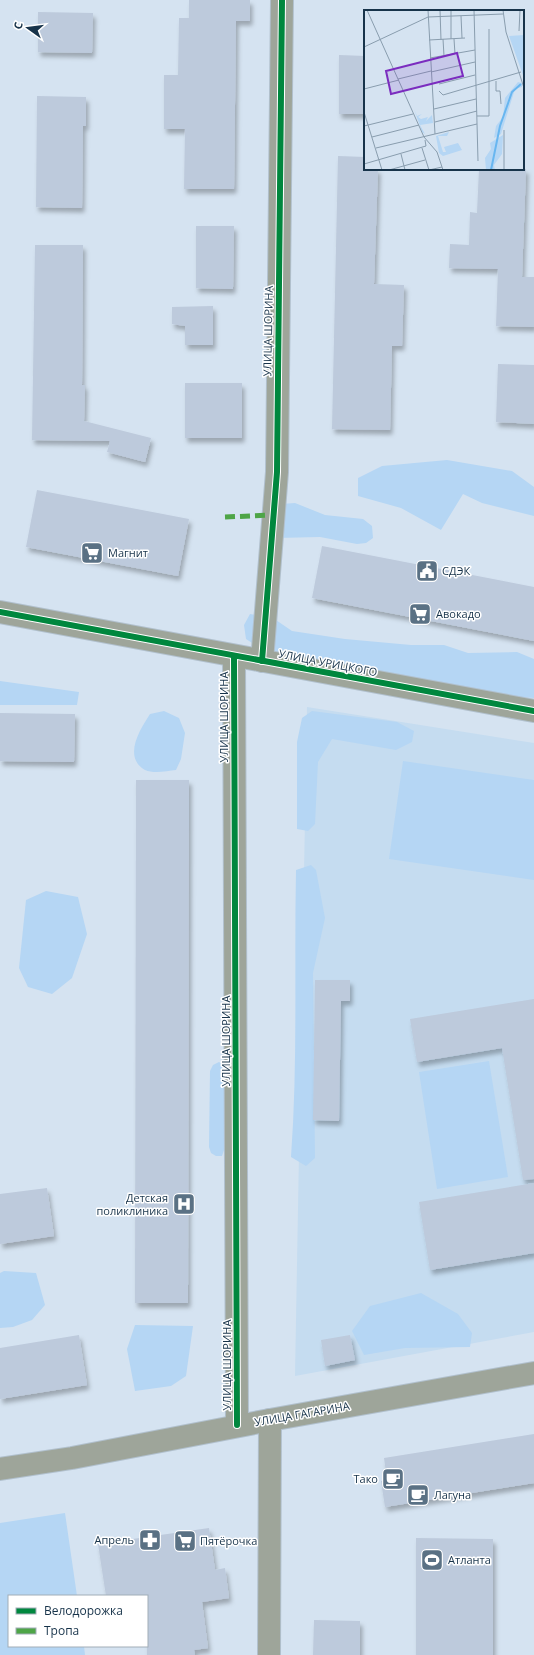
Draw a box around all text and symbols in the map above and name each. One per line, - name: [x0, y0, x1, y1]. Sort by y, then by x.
- north arrow: [8, 8, 48, 48]
- inset map: [364, 10, 524, 170]
- text: С: [10, 20, 26, 31]
- street label: УЛИЦА ШОРИНА: [259, 285, 276, 376]
- supermarket icon: Магнит: [79, 540, 105, 566]
- place label: Магнит: [108, 545, 148, 560]
- public building icon: СДЭК: [414, 558, 440, 584]
- place label: СДЭК: [442, 563, 470, 578]
- supermarket icon: Авокадо: [407, 601, 433, 627]
- place label: Авокадо: [436, 606, 481, 621]
- street label: УЛИЦА УРИЦКОГО: [277, 646, 379, 679]
- street label: УЛИЦА ШОРИНА: [216, 672, 231, 762]
- street label: УЛИЦА ШОРИНА: [218, 996, 233, 1086]
- place label: Детская поликлиника: [97, 1190, 168, 1218]
- hospital icon: Детская поликлиника: [171, 1191, 197, 1217]
- street label: УЛИЦА ШОРИНА: [219, 1320, 234, 1410]
- street label: УЛИЦА ГАГАРИНА: [253, 1398, 351, 1429]
- cafe icon: Тако: [380, 1466, 406, 1492]
- place label: Тако: [354, 1471, 378, 1486]
- cafe icon: Лагуна: [405, 1482, 431, 1508]
- place label: Лагуна: [434, 1487, 471, 1502]
- pharmacy icon: Апрель: [137, 1527, 163, 1553]
- supermarket icon: Пятёрочка: [172, 1528, 198, 1554]
- place label: Апрель: [95, 1532, 134, 1547]
- place label: Пятёрочка: [200, 1533, 257, 1548]
- sports icon: Атланта: [419, 1547, 445, 1573]
- place label: Атланта: [448, 1552, 491, 1567]
- legend: [8, 1595, 148, 1647]
- text: Велодорожка: [44, 1602, 123, 1619]
- text: Тропа: [44, 1622, 79, 1639]

